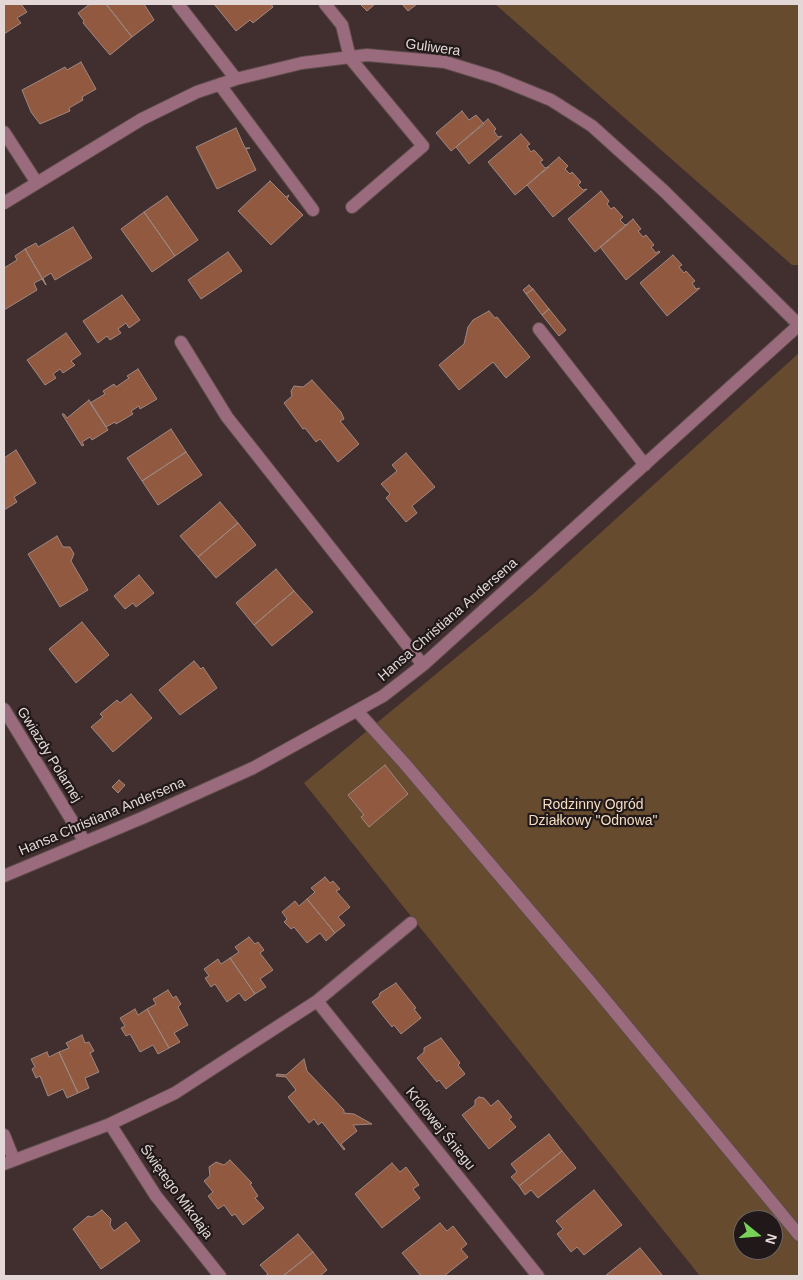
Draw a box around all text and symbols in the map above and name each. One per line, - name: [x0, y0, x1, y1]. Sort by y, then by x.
- street label: Guliwera: [404, 36, 462, 60]
- street label: Hansa Christiana Andersena: [375, 555, 521, 685]
- street label: Gwiazdy Polarnej: [13, 704, 85, 806]
- street label: Hansa Christiana Andersena: [16, 774, 188, 860]
- park label: Rodzinny Ogród Działkowy "Odnowa": [529, 797, 657, 830]
- street label: Królowej Śniegu: [402, 1084, 478, 1174]
- street label: Świętego Mikołaja: [136, 1141, 216, 1243]
- north arrow: [733, 1210, 783, 1260]
- text: N: [762, 1232, 781, 1246]

